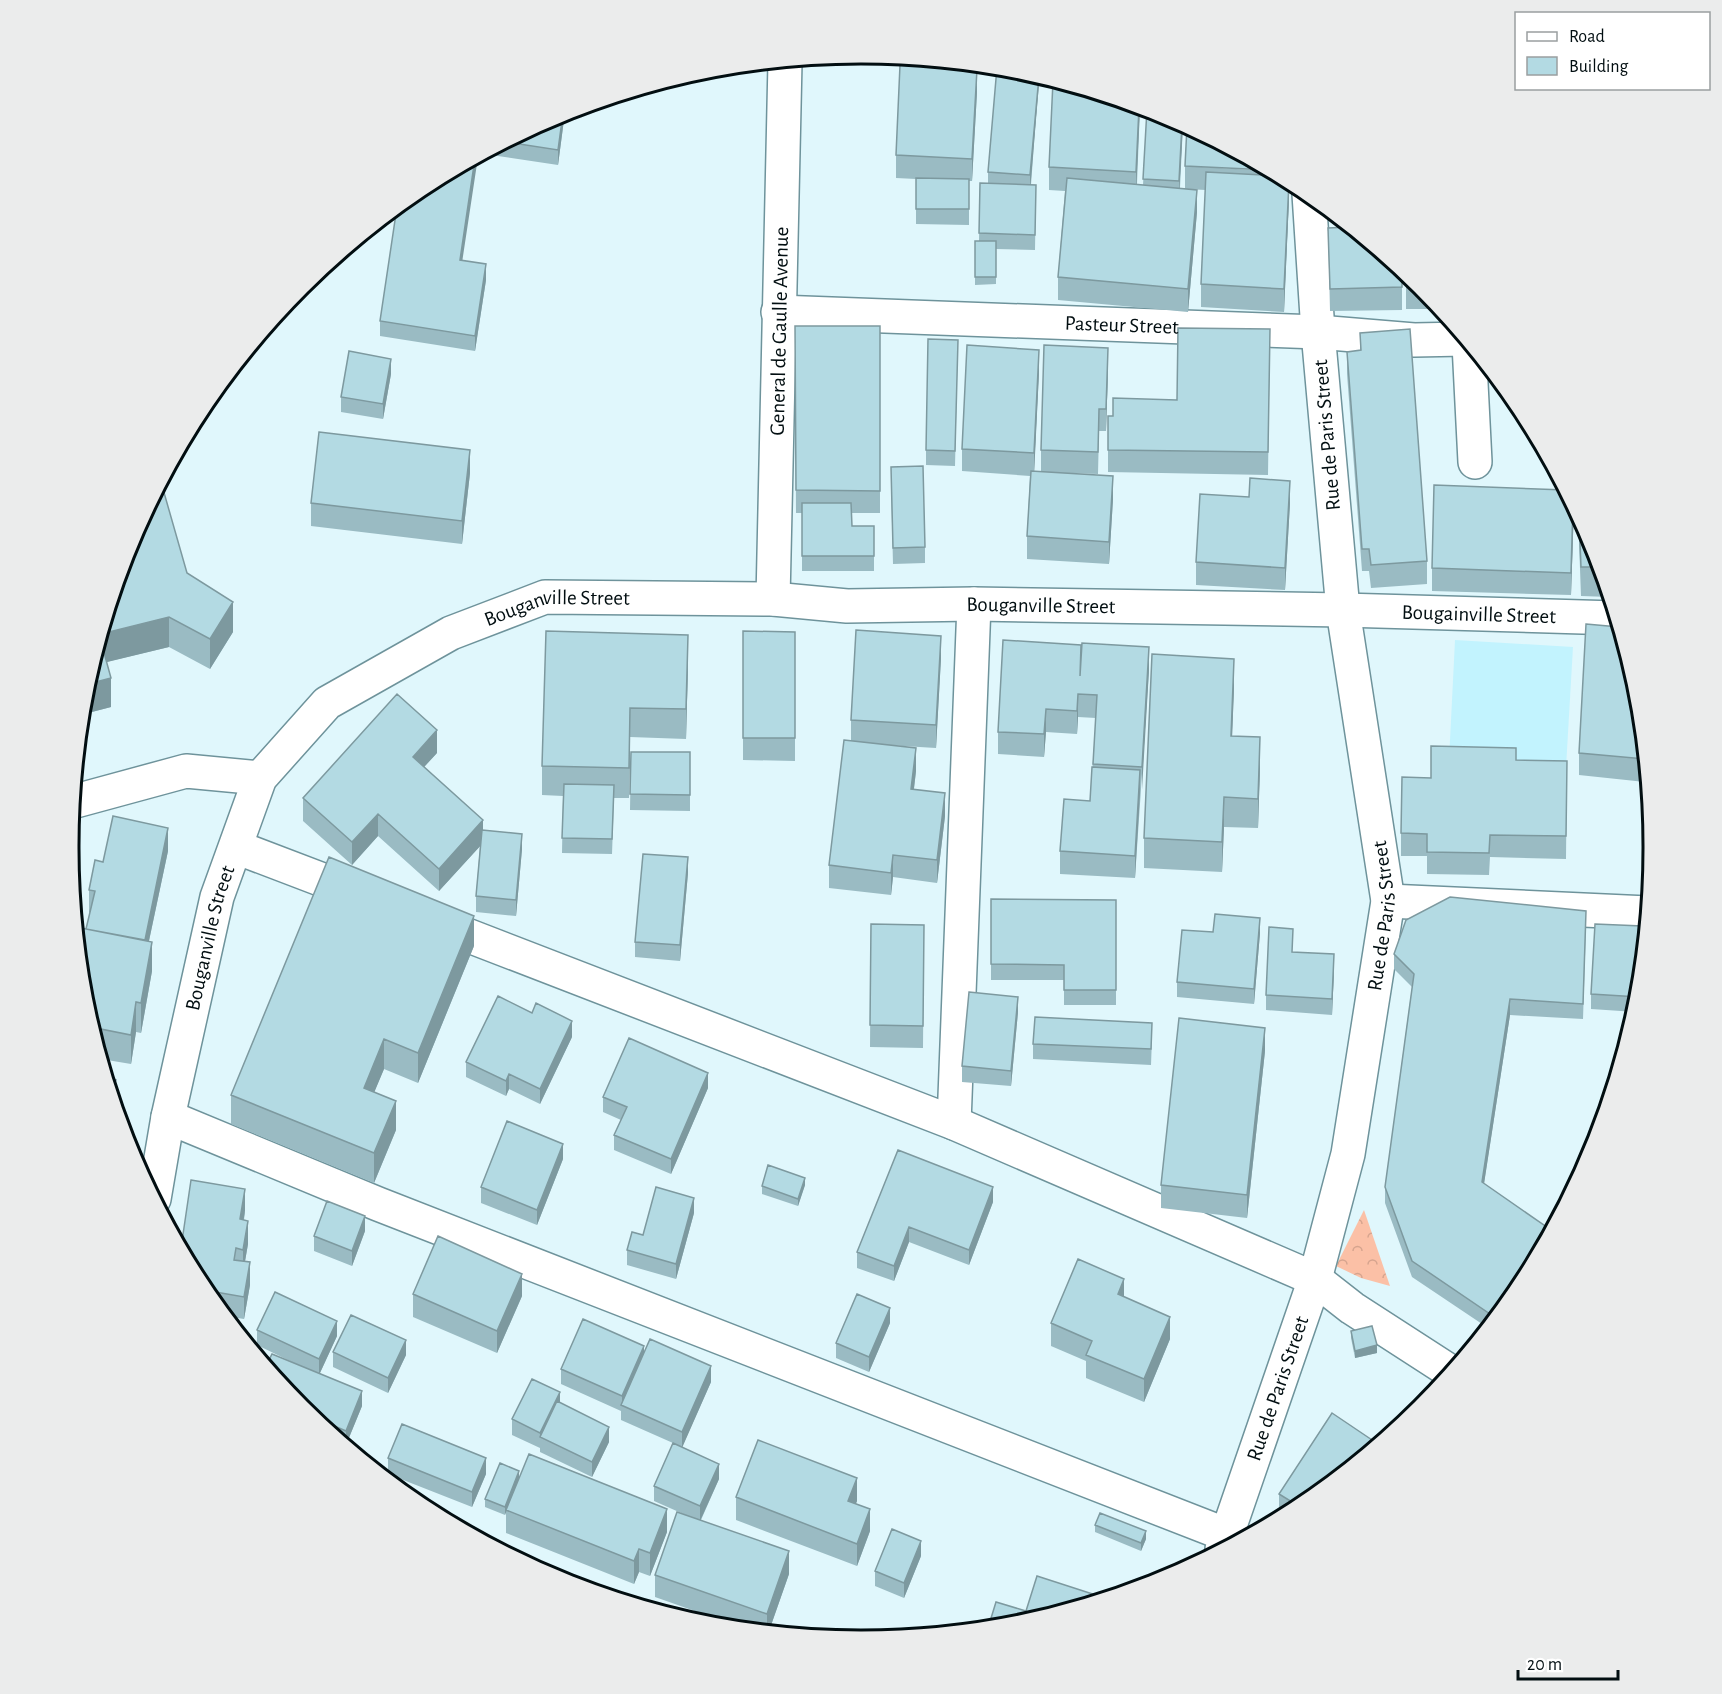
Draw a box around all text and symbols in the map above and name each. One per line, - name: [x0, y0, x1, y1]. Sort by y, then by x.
- legend: [1515, 12, 1710, 90]
- text: Road: [1569, 28, 1605, 46]
- text: Building: [1569, 58, 1629, 76]
- street label: General de Gaulle Avenue: [766, 226, 792, 436]
- street label: Pasteur Street: [1064, 312, 1180, 337]
- street label: Rue de Paris Street: [1310, 358, 1344, 511]
- street label: Bouganville Street: [481, 586, 630, 630]
- street label: Bouganville Street: [966, 593, 1116, 617]
- street label: Bougainville Street: [1401, 601, 1557, 627]
- street label: Rue de Paris Street: [1363, 839, 1398, 992]
- street label: Bouganville Street: [182, 862, 238, 1013]
- street label: Rue de Paris Street: [1243, 1313, 1312, 1463]
- scale bar: [1518, 1643, 1618, 1681]
- text: 20 m: [1527, 1656, 1562, 1674]

